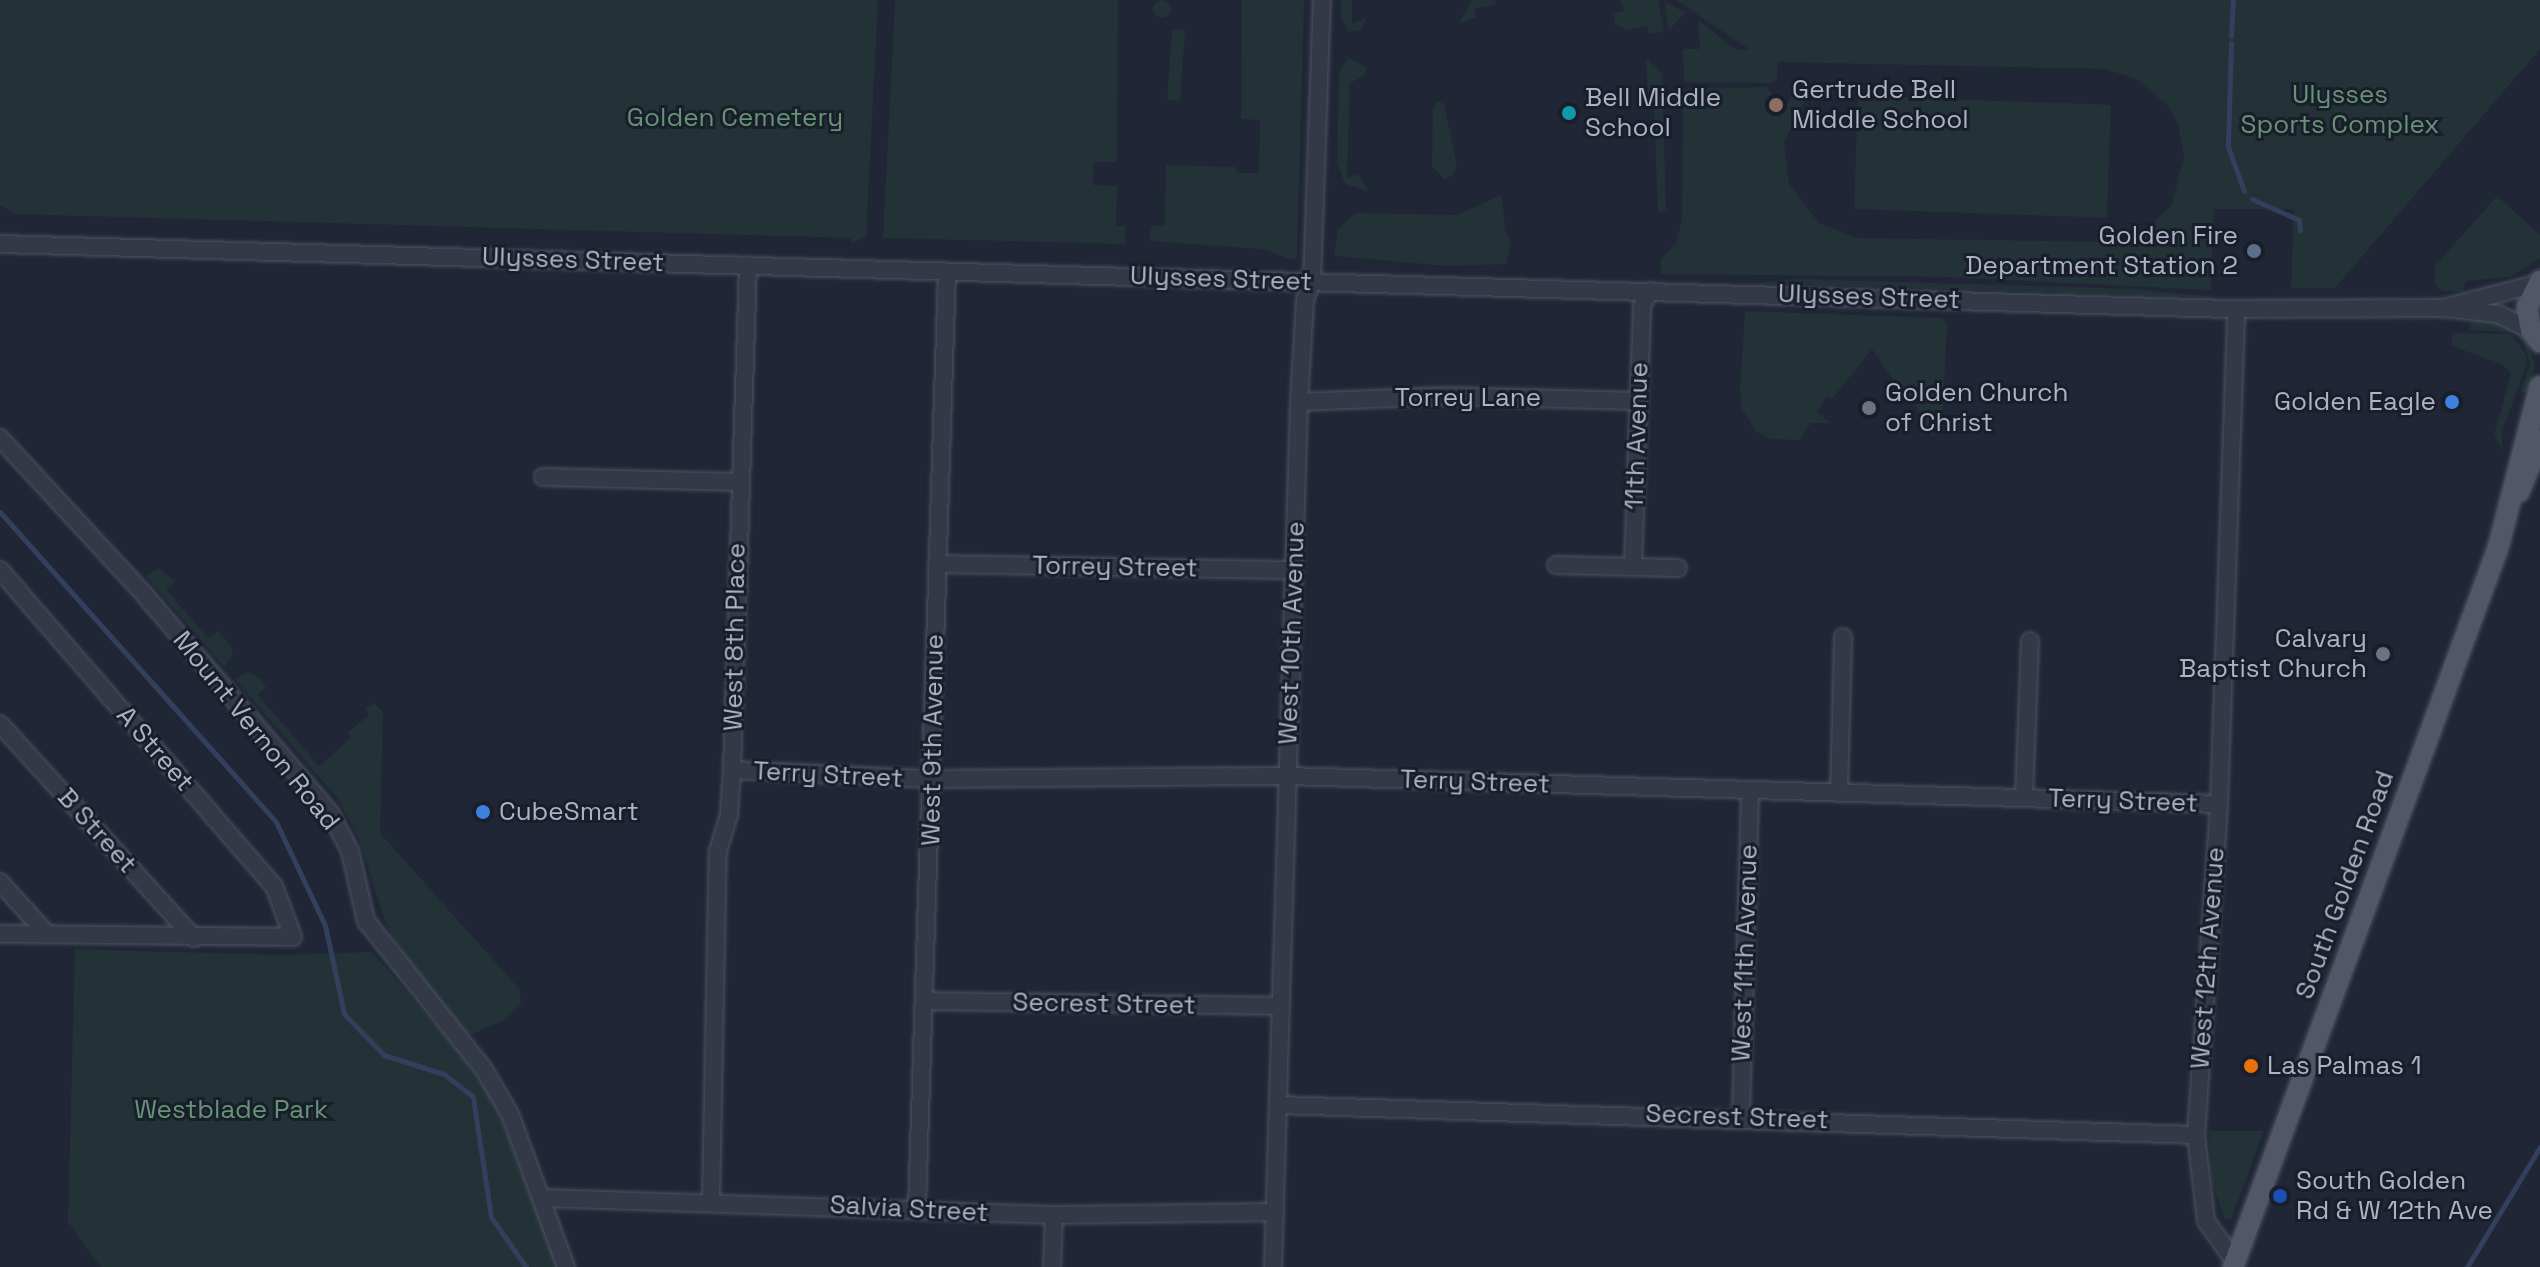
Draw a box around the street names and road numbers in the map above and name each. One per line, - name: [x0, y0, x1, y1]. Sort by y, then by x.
- street label: Ulysses Street: [481, 241, 665, 279]
- street label: Ulysses Street: [1129, 260, 1313, 298]
- street label: Ulysses Street: [1777, 278, 1961, 316]
- street label: 11th Avenue: [1619, 361, 1655, 511]
- street label: Torrey Lane: [1395, 382, 1541, 414]
- street label: West 10th Avenue: [1273, 521, 1311, 745]
- street label: West 8th Place: [718, 543, 752, 731]
- street label: Torrey Street: [1032, 550, 1198, 584]
- street label: Mount Vernon Road: [166, 625, 346, 837]
- street label: West 9th Avenue: [916, 634, 950, 846]
- street label: A Street: [110, 700, 200, 798]
- street label: Terry Street: [752, 756, 904, 794]
- street label: Terry Street: [1400, 764, 1550, 800]
- street label: South Golden Road: [2289, 767, 2401, 1003]
- street label: B Street: [51, 782, 143, 880]
- street label: Terry Street: [2048, 783, 2198, 819]
- street label: West 11th Avenue: [1726, 844, 1764, 1062]
- street label: West 12th Avenue: [2185, 846, 2231, 1070]
- street label: Secrest Street: [1012, 987, 1196, 1021]
- street label: Secrest Street: [1645, 1098, 1829, 1136]
- street label: Salvia Street: [829, 1189, 989, 1229]

